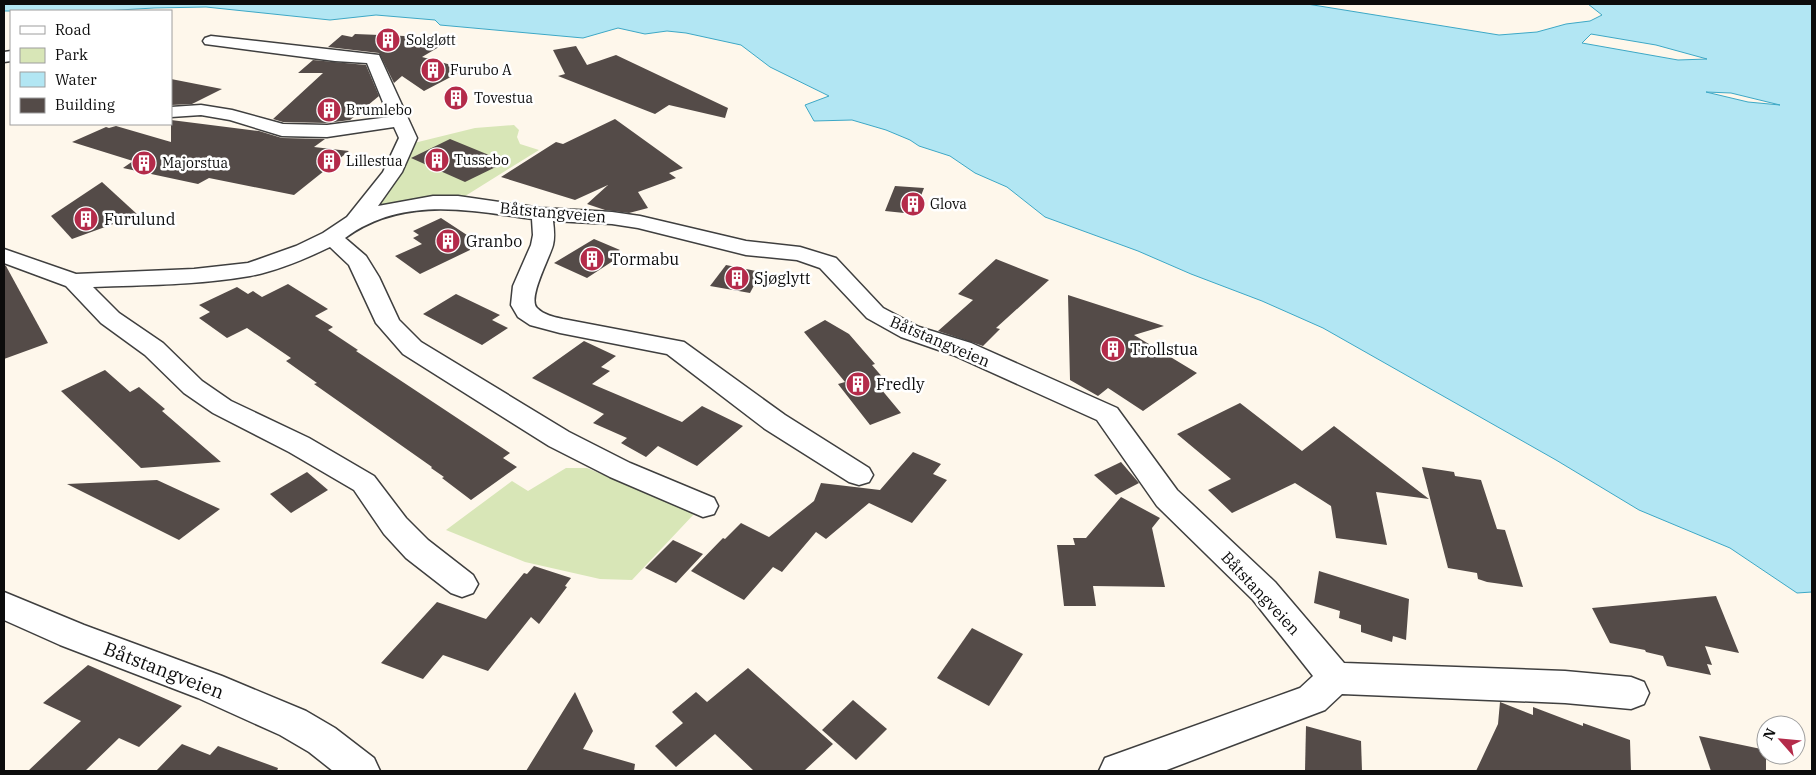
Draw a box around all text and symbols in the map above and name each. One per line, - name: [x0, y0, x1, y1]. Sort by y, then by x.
- legend: [10, 10, 172, 125]
- text: Road: [55, 20, 91, 39]
- building icon: Solgløtt: [375, 27, 401, 53]
- place label: Solgløtt: [406, 31, 456, 49]
- text: Park: [55, 45, 88, 64]
- building icon: Furubo A: [420, 57, 446, 83]
- place label: Furubo A: [450, 61, 512, 79]
- text: Water: [55, 70, 97, 89]
- building icon: Tovestua: [443, 85, 469, 111]
- place label: Tovestua: [474, 89, 533, 107]
- text: Building: [55, 95, 115, 114]
- building icon: Brumlebo: [316, 97, 342, 123]
- place label: Brumlebo: [346, 101, 412, 119]
- building icon: Tussebo: [424, 147, 450, 173]
- building icon: Lillestua: [316, 148, 342, 174]
- building icon: Majorstua: [131, 150, 157, 176]
- place label: Tussebo: [454, 151, 509, 169]
- place label: Lillestua: [346, 152, 403, 170]
- place label: Majorstua: [162, 154, 229, 172]
- building icon: Glova: [900, 191, 926, 217]
- place label: Glova: [930, 195, 967, 213]
- street label: Båtstangveien: [499, 197, 607, 227]
- building icon: Furulund: [73, 206, 99, 232]
- place label: Furulund: [104, 209, 176, 229]
- building icon: Granbo: [435, 228, 461, 254]
- place label: Granbo: [466, 231, 522, 251]
- building icon: Tormabu: [579, 246, 605, 272]
- place label: Tormabu: [610, 249, 679, 269]
- building icon: Sjøglytt: [724, 265, 750, 291]
- place label: Sjøglytt: [754, 268, 811, 288]
- street label: Båtstangveien: [887, 311, 993, 371]
- building icon: Trollstua: [1100, 336, 1126, 362]
- place label: Trollstua: [1130, 339, 1198, 359]
- building icon: Fredly: [845, 371, 871, 397]
- place label: Fredly: [876, 374, 925, 394]
- street label: Båtstangveien: [1217, 547, 1305, 639]
- street label: Båtstangveien: [100, 636, 228, 704]
- north arrow: [1756, 715, 1806, 765]
- text: N: [1759, 725, 1780, 743]

